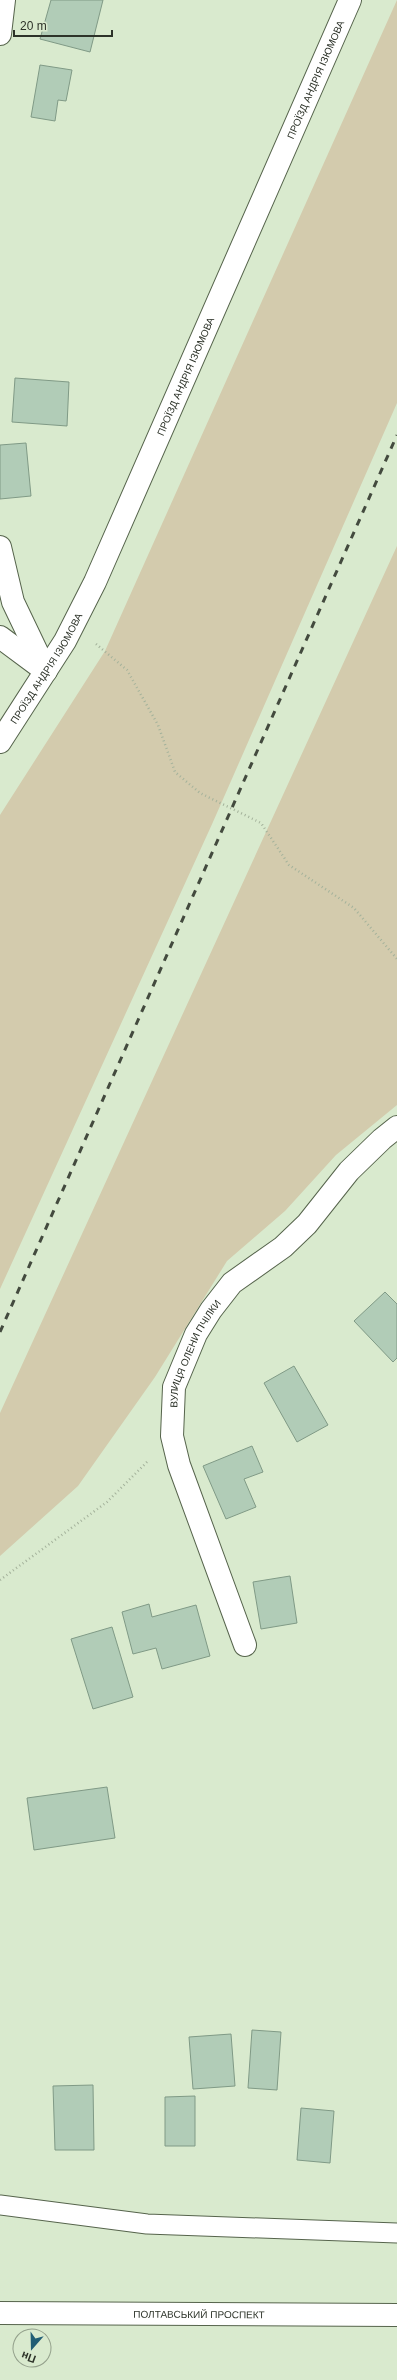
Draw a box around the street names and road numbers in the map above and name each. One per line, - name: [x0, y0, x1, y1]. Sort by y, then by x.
- street label: ПРОЇЗД АНДРІЯ ІЗЮМОВА: [285, 18, 347, 140]
- street label: ПРОЇЗД АНДРІЯ ІЗЮМОВА: [155, 315, 216, 437]
- street label: ПРОЇЗД АНДРІЯ ІЗЮМОВА: [8, 611, 85, 726]
- street label: ВУЛИЦЯ ОЛЕНИ ПЧІЛКИ: [168, 1298, 223, 1408]
- street label: ПОЛТАВСЬКИЙ ПРОСПЕКТ: [133, 2308, 265, 2320]

